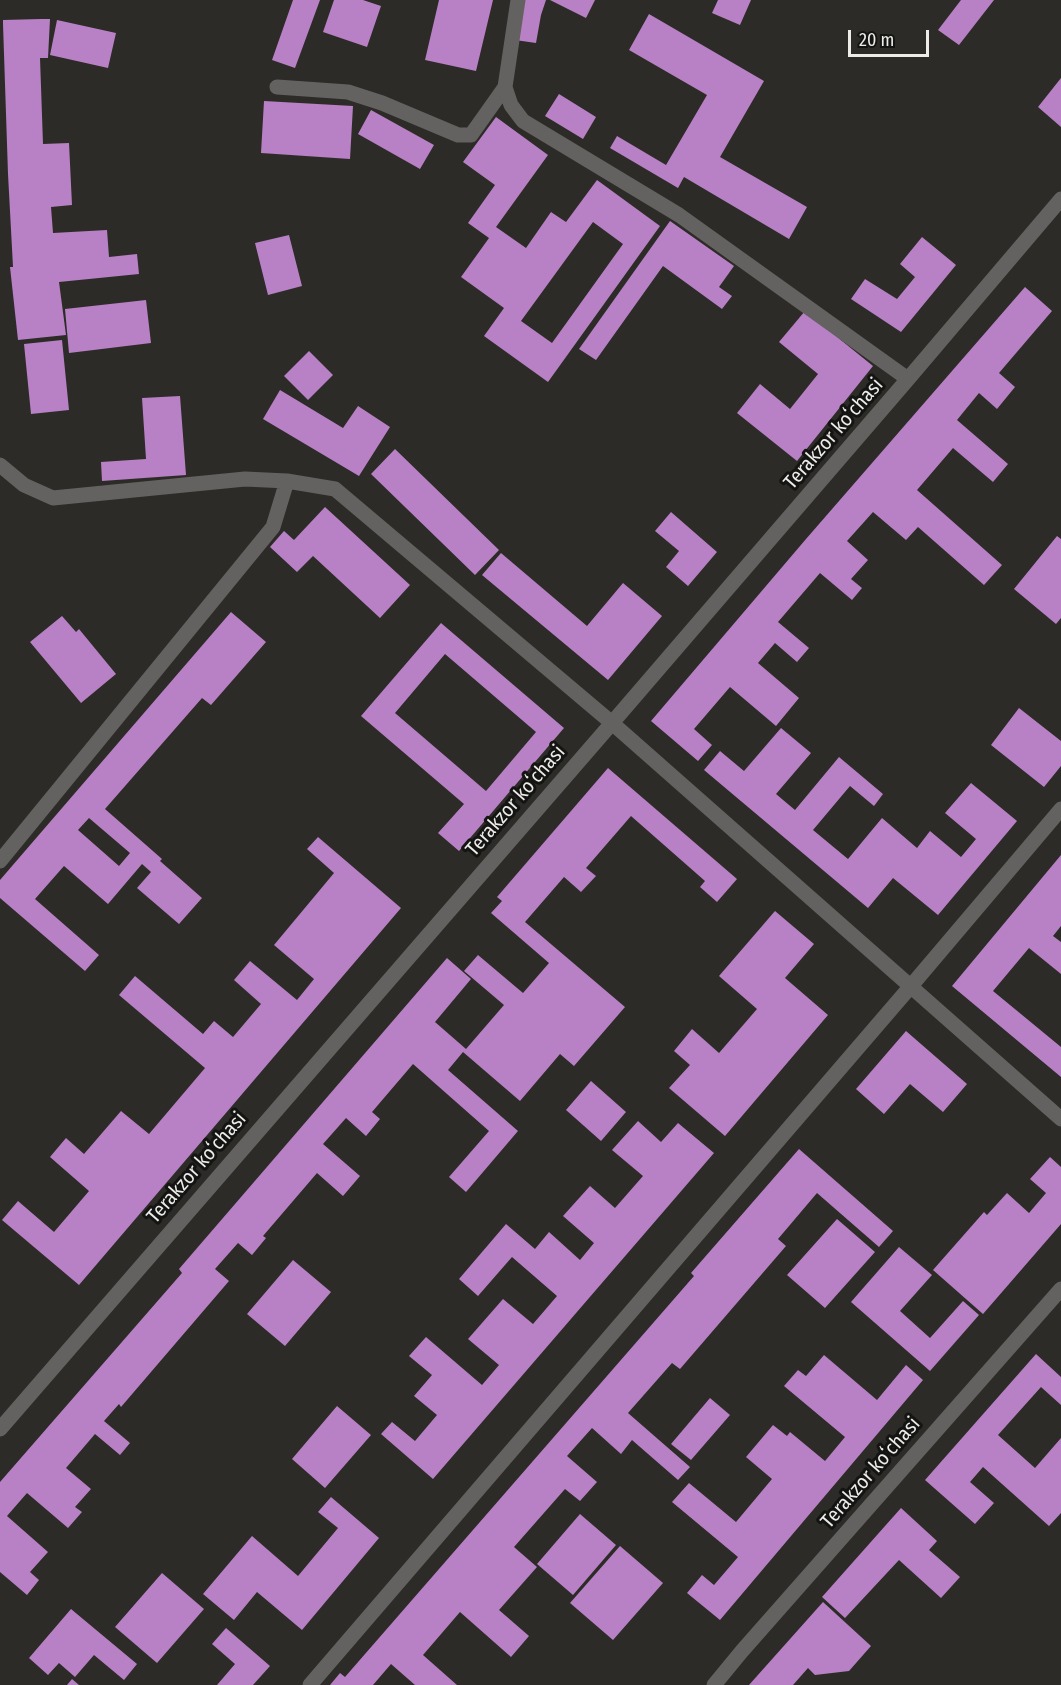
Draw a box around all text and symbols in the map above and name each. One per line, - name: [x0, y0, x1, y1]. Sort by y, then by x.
- scale bar: [851, 18, 932, 56]
- text: 20 m: [859, 29, 894, 51]
- street label: Terakzor koʻchasi: [779, 374, 889, 494]
- street label: Terakzor koʻchasi: [461, 741, 571, 861]
- street label: Terakzor koʻchasi: [142, 1108, 252, 1228]
- street label: Terakzor koʻchasi: [816, 1413, 926, 1533]

